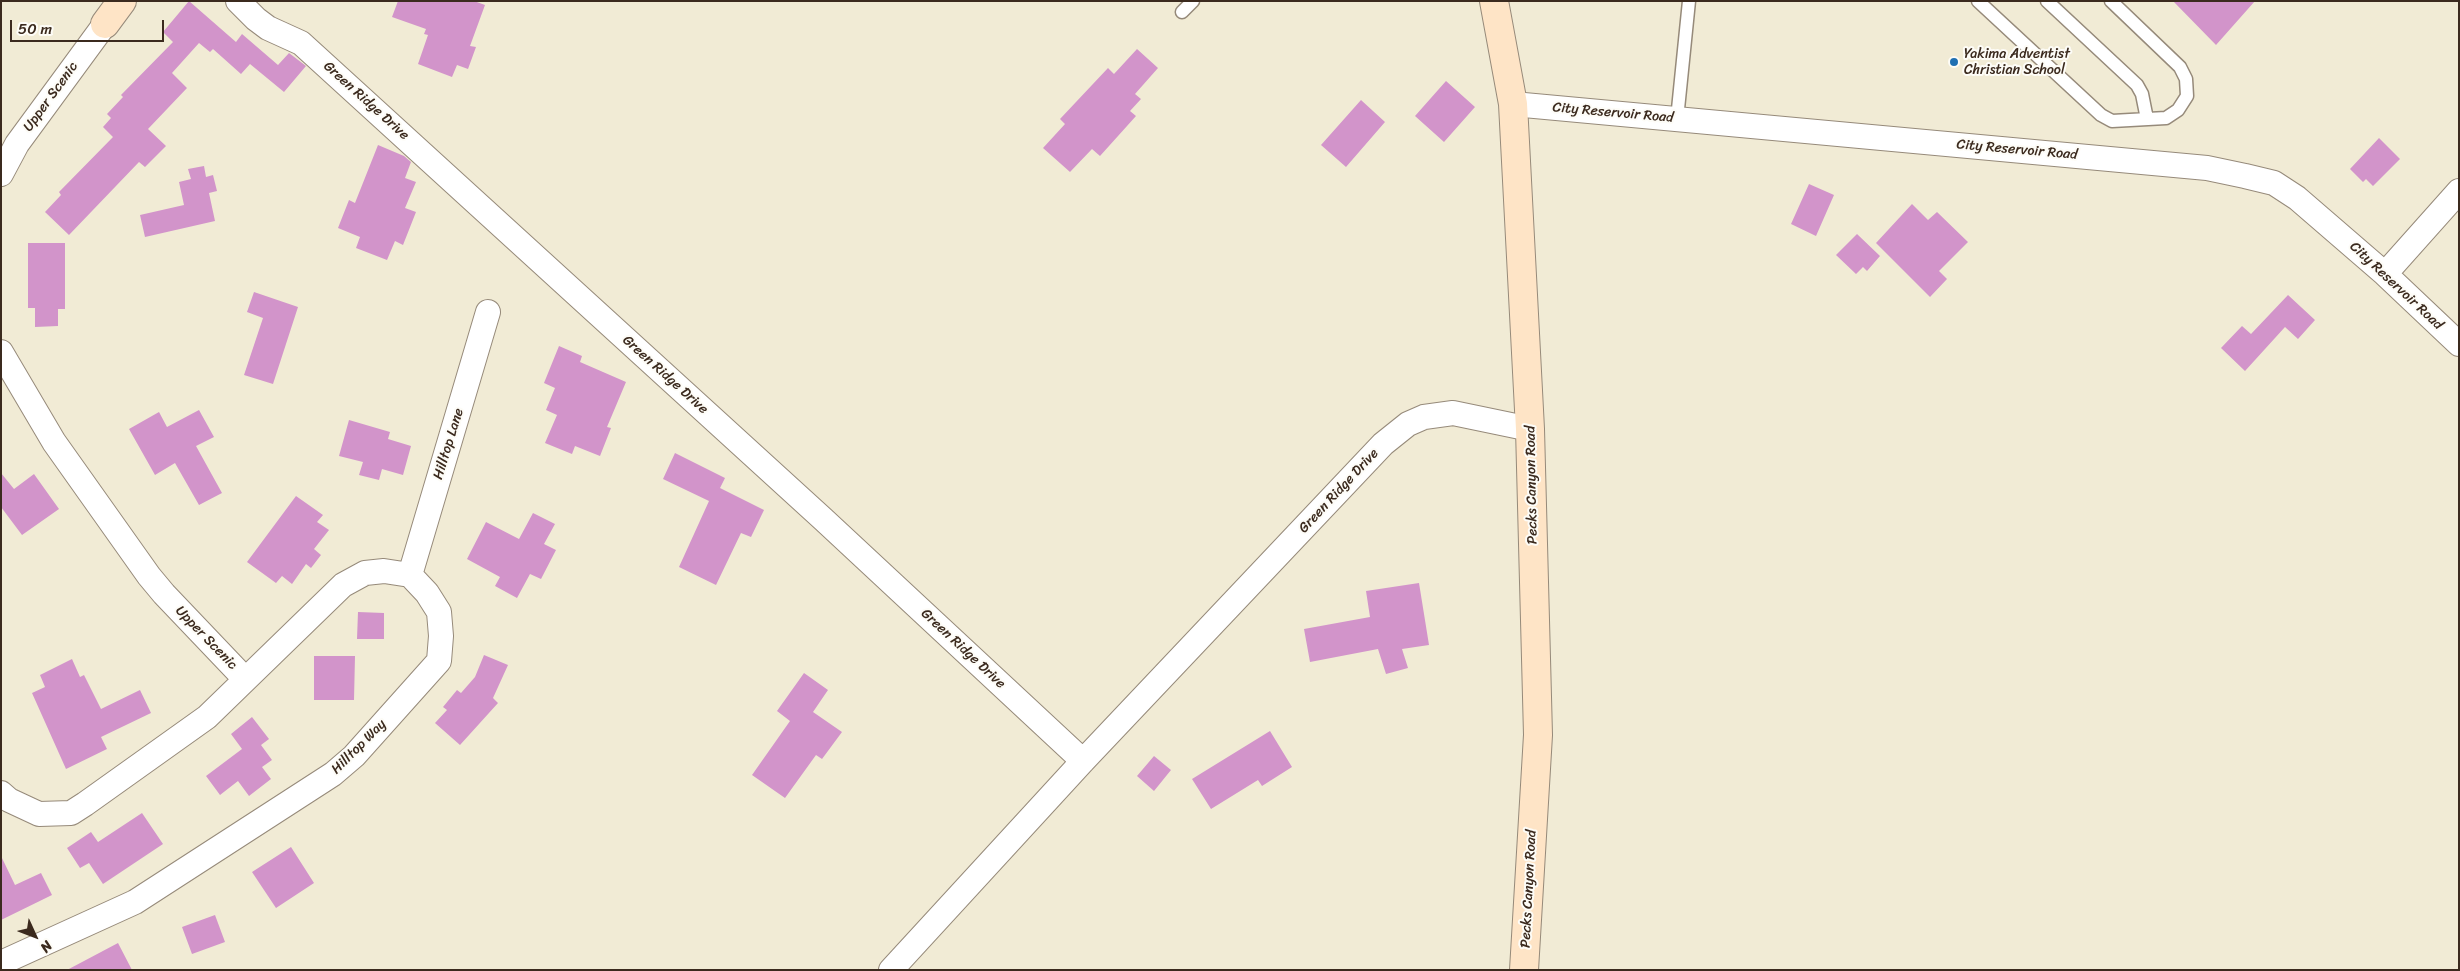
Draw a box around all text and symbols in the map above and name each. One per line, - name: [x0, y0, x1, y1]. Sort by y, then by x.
- scale bar: [12, 10, 166, 42]
- text: 50 m: [18, 16, 52, 42]
- place label: Yakima Adventist Christian School: [1964, 46, 2070, 78]
- marker: Yakima Adventist Christian School: [1948, 56, 1960, 68]
- street label: Green Ridge Drive: [320, 58, 412, 144]
- street label: Upper Scenic: [20, 59, 82, 135]
- street label: City Reservoir Road: [1552, 99, 1674, 127]
- street label: City Reservoir Road: [1956, 136, 2078, 164]
- street label: City Reservoir Road: [2346, 238, 2446, 334]
- street label: Green Ridge Drive: [619, 332, 711, 418]
- street label: Hilltop Lane: [430, 406, 468, 482]
- street label: Pecks Canyon Road: [1523, 426, 1541, 544]
- street label: Green Ridge Drive: [1296, 445, 1382, 537]
- street label: Upper Scenic: [171, 603, 241, 673]
- street label: Green Ridge Drive: [917, 606, 1009, 692]
- street label: Hilltop Way: [328, 716, 390, 778]
- street label: Pecks Canyon Road: [1518, 829, 1540, 949]
- north arrow: [10, 911, 60, 961]
- text: N: [34, 934, 59, 959]

